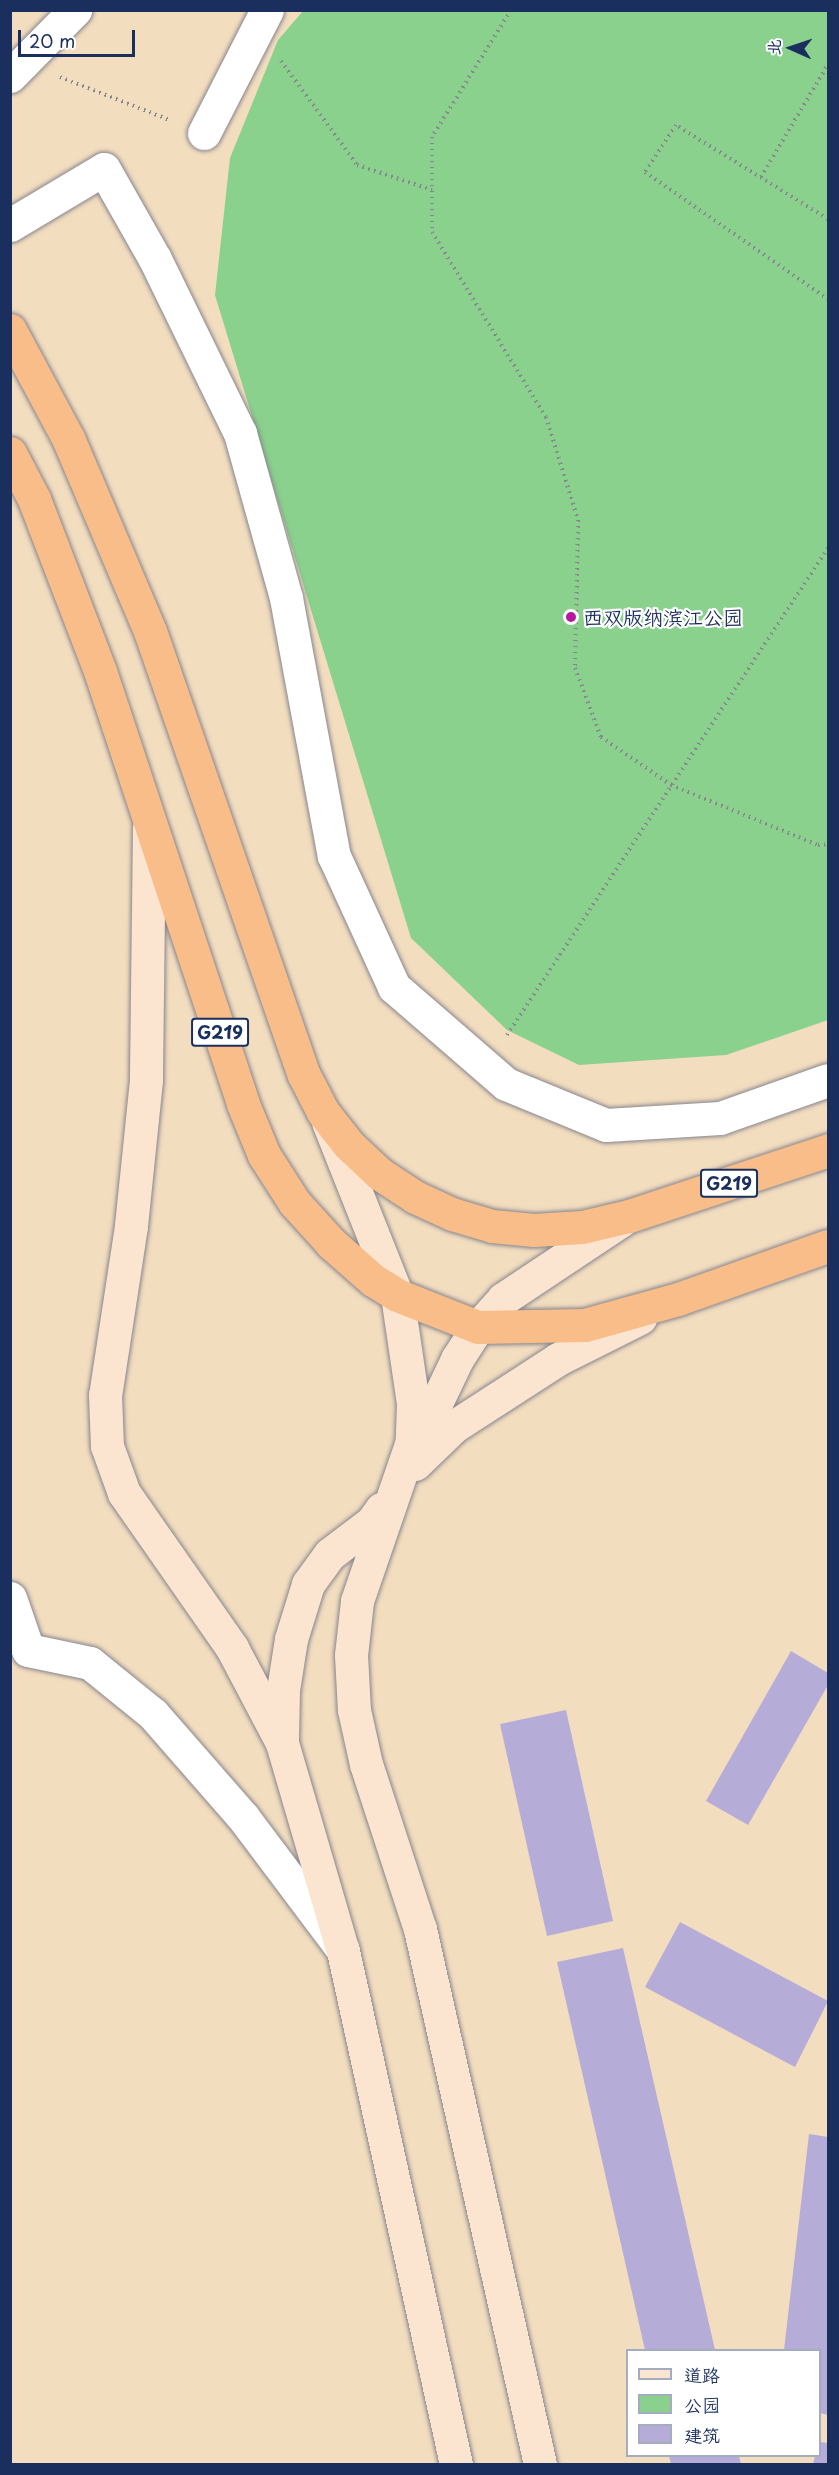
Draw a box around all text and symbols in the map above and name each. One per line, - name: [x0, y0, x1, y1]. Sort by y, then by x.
- scale bar: [21, 18, 138, 56]
- north arrow: [761, 18, 821, 78]
- text: 20 m: [29, 27, 75, 54]
- text: 北: [761, 38, 785, 56]
- place label: 西双版纳滨江公园: [583, 605, 743, 629]
- marker: 西双版纳滨江公园: [564, 610, 578, 624]
- road number: G219: [190, 1017, 250, 1047]
- road number: G219: [699, 1168, 759, 1198]
- legend: [626, 2349, 821, 2457]
- text: 道路: [684, 2361, 720, 2388]
- text: 公园: [684, 2391, 720, 2418]
- text: 建筑: [684, 2421, 720, 2448]

